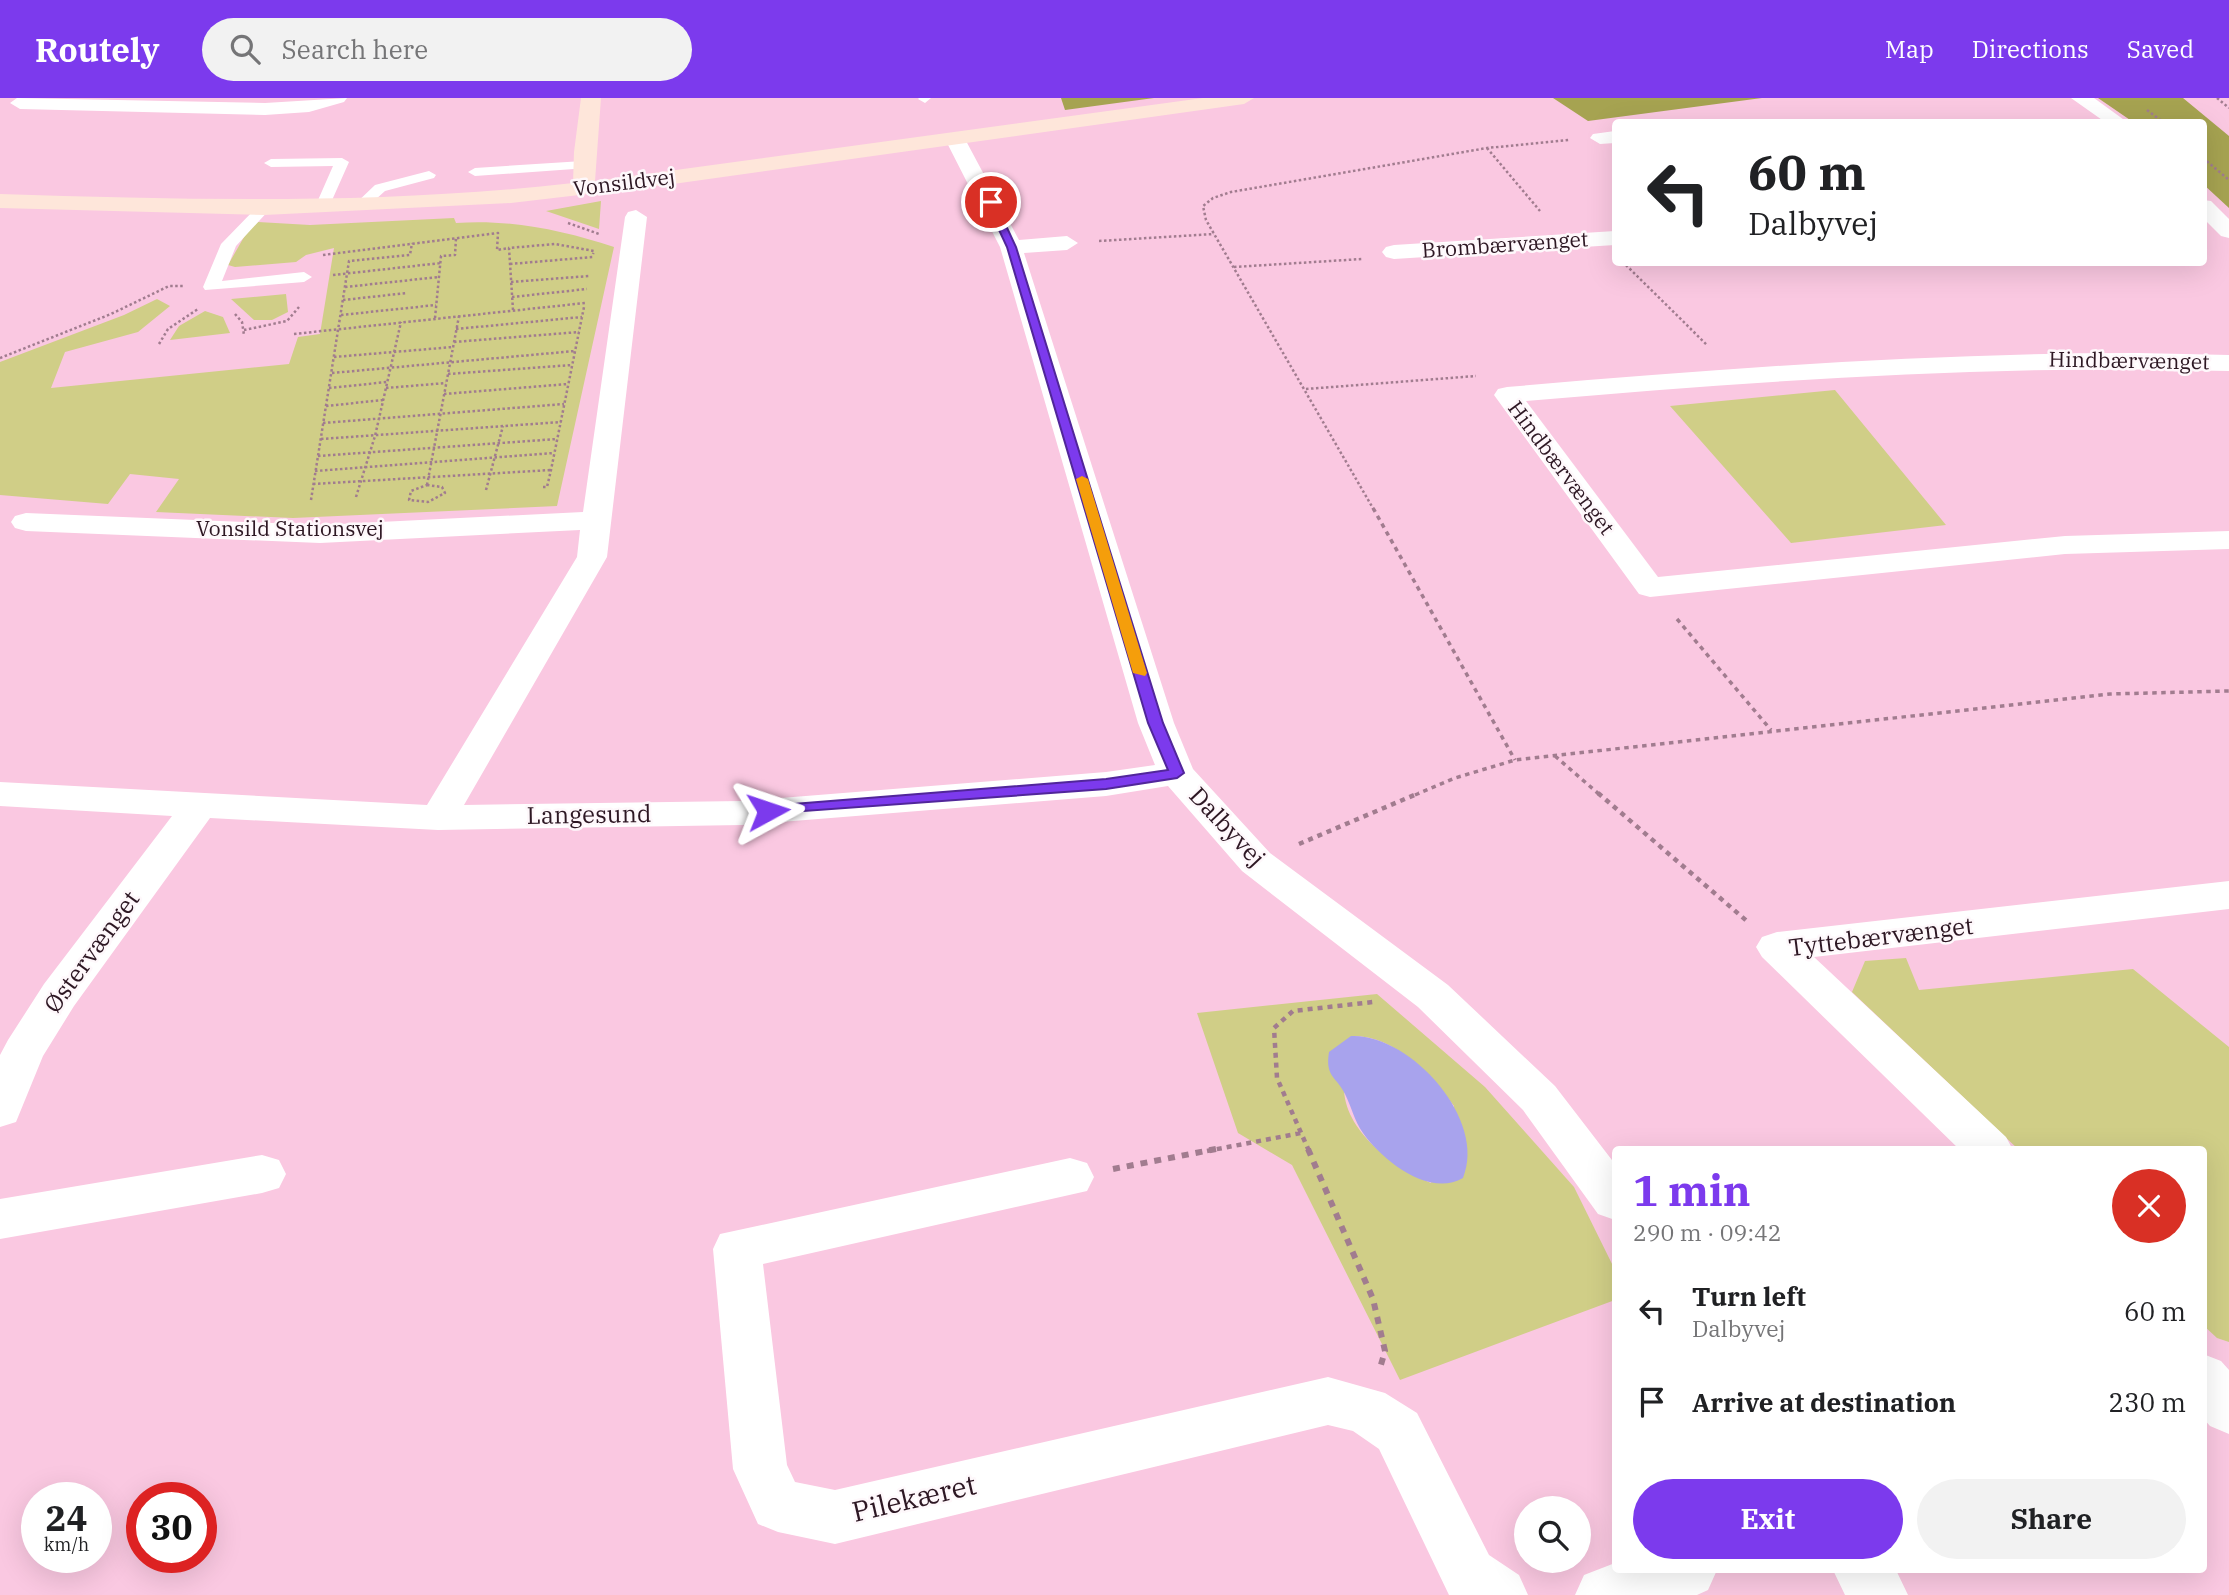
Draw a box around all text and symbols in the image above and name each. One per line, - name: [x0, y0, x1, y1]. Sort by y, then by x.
- search box: [202, 18, 692, 81]
- text: Routely: [35, 28, 160, 71]
- icon: search: [226, 30, 264, 68]
- text: Search here: [282, 32, 428, 66]
- text: Map: [1885, 33, 1934, 65]
- text: Directions: [1972, 33, 2089, 65]
- text: Saved: [2127, 33, 2194, 65]
- text: 60 m: [1748, 140, 1866, 203]
- icon: left: [1633, 147, 1724, 238]
- street label: Vonsildvej: [571, 162, 677, 202]
- pin: [961, 172, 1021, 232]
- icon: arrive: [972, 183, 1010, 221]
- text: Dalbyvej: [1748, 202, 1878, 244]
- street label: Brombærvænget: [1421, 224, 1589, 264]
- street label: Hindbærvænget: [2048, 345, 2210, 375]
- street label: Hindbærvænget: [1502, 395, 1621, 540]
- street label: Vonsild Stationsvej: [196, 514, 384, 542]
- position arrow: [731, 774, 805, 848]
- street label: Dalbyvej: [1183, 780, 1273, 873]
- street label: Langesund: [526, 797, 652, 831]
- street label: Østervænget: [36, 884, 146, 1019]
- street label: Tyttebærvænget: [1787, 909, 1975, 963]
- text: 1 min: [1633, 1163, 1751, 1218]
- button: close: [2112, 1169, 2186, 1243]
- text: 290 m · 09:42: [1633, 1217, 1782, 1247]
- text: Turn left: [1692, 1279, 1806, 1313]
- icon: left: [1633, 1292, 1671, 1330]
- text: 60 m: [2124, 1294, 2186, 1328]
- text: Dalbyvej: [1692, 1313, 1786, 1343]
- icon: arrive: [1633, 1383, 1671, 1421]
- text: Arrive at destination: [1692, 1385, 1956, 1419]
- text: 230 m: [2108, 1385, 2186, 1419]
- street label: Pilekæret: [848, 1465, 980, 1530]
- button: Exit: [1633, 1479, 1903, 1559]
- button: Share: [1917, 1479, 2186, 1559]
- speed limit sign: 30: [126, 1482, 217, 1573]
- text: 24: [45, 1495, 88, 1541]
- map controls: [1514, 1496, 1591, 1573]
- button: search: [1514, 1496, 1591, 1573]
- text: km/h: [44, 1533, 89, 1556]

